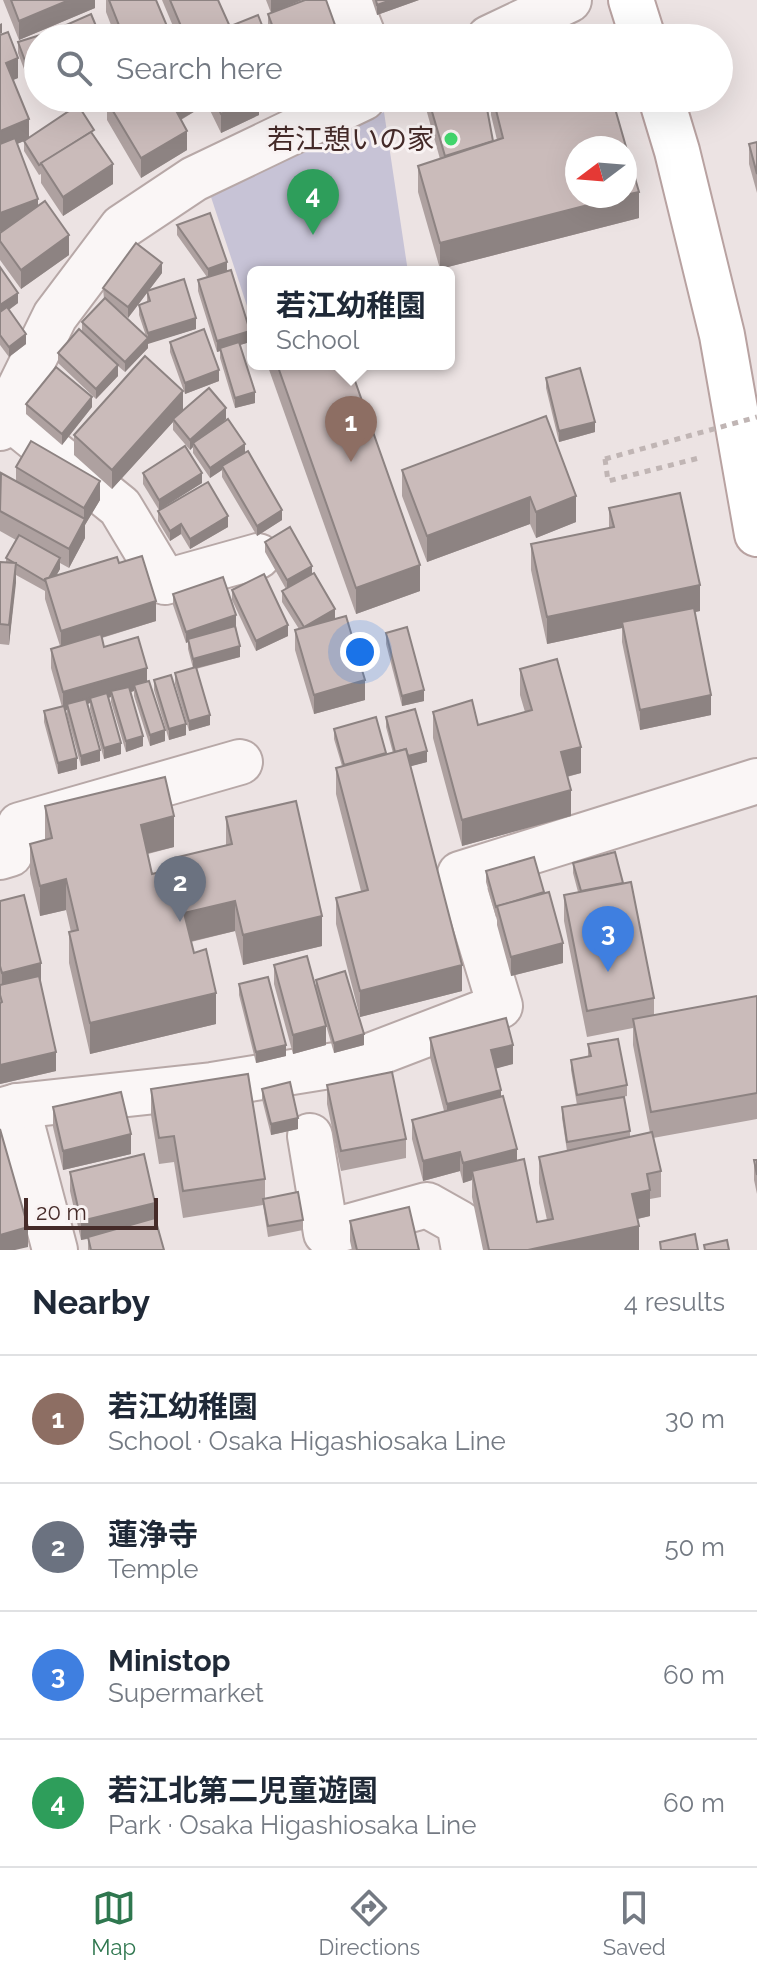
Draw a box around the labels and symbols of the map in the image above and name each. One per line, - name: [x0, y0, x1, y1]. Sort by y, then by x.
- place label: 若江憩いの家: [267, 123, 435, 156]
- marker: 若江憩いの家: [442, 130, 460, 148]
- north arrow: [565, 136, 637, 208]
- pin: 4: [287, 169, 339, 235]
- pin: 1: [325, 396, 377, 462]
- your location: [340, 632, 380, 672]
- pin: 2: [154, 856, 206, 922]
- pin: 3: [582, 906, 634, 972]
- scale bar: [24, 1194, 158, 1230]

